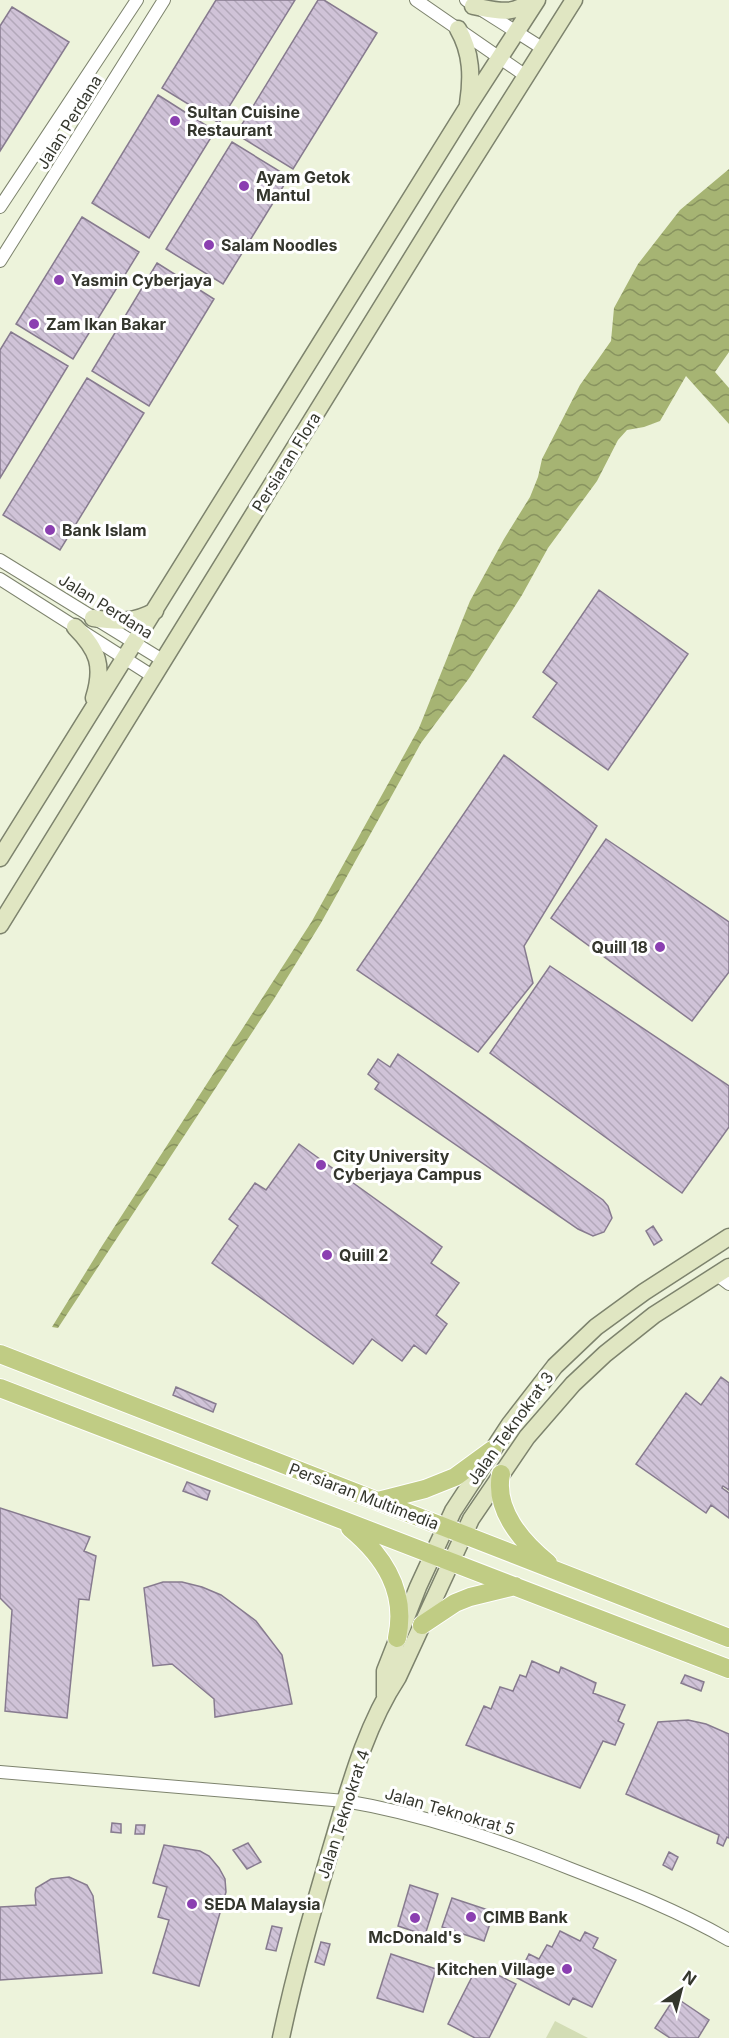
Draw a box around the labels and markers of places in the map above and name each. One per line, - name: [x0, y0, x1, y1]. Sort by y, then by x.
- place label: Sultan Cuisine Restaurant: [187, 102, 300, 140]
- marker: Sultan Cuisine Restaurant: [168, 114, 182, 128]
- place label: Ayam Getok Mantul: [256, 167, 351, 205]
- marker: Ayam Getok Mantul: [237, 179, 251, 193]
- place label: Salam Noodles: [221, 235, 338, 255]
- marker: Salam Noodles: [202, 238, 216, 252]
- place label: Yasmin Cyberjaya: [71, 270, 212, 290]
- marker: Yasmin Cyberjaya: [52, 273, 66, 287]
- place label: Zam Ikan Bakar: [46, 314, 167, 334]
- marker: Zam Ikan Bakar: [27, 317, 41, 331]
- place label: Bank Islam: [62, 520, 147, 540]
- marker: Bank Islam: [43, 523, 57, 537]
- place label: Quill 18: [592, 937, 648, 957]
- marker: Quill 18: [653, 940, 667, 954]
- place label: City University Cyberjaya Campus: [333, 1146, 482, 1184]
- marker: City University Cyberjaya Campus: [314, 1158, 328, 1172]
- place label: Quill 2: [339, 1245, 388, 1265]
- marker: Quill 2: [320, 1248, 334, 1262]
- place label: SEDA Malaysia: [204, 1894, 321, 1914]
- marker: SEDA Malaysia: [185, 1897, 199, 1911]
- place label: CIMB Bank: [483, 1907, 568, 1927]
- marker: CIMB Bank: [464, 1910, 478, 1924]
- marker: McDonald's: [408, 1911, 422, 1925]
- place label: McDonald's: [368, 1927, 462, 1947]
- place label: Kitchen Village: [437, 1959, 555, 1979]
- marker: Kitchen Village: [560, 1962, 574, 1976]

